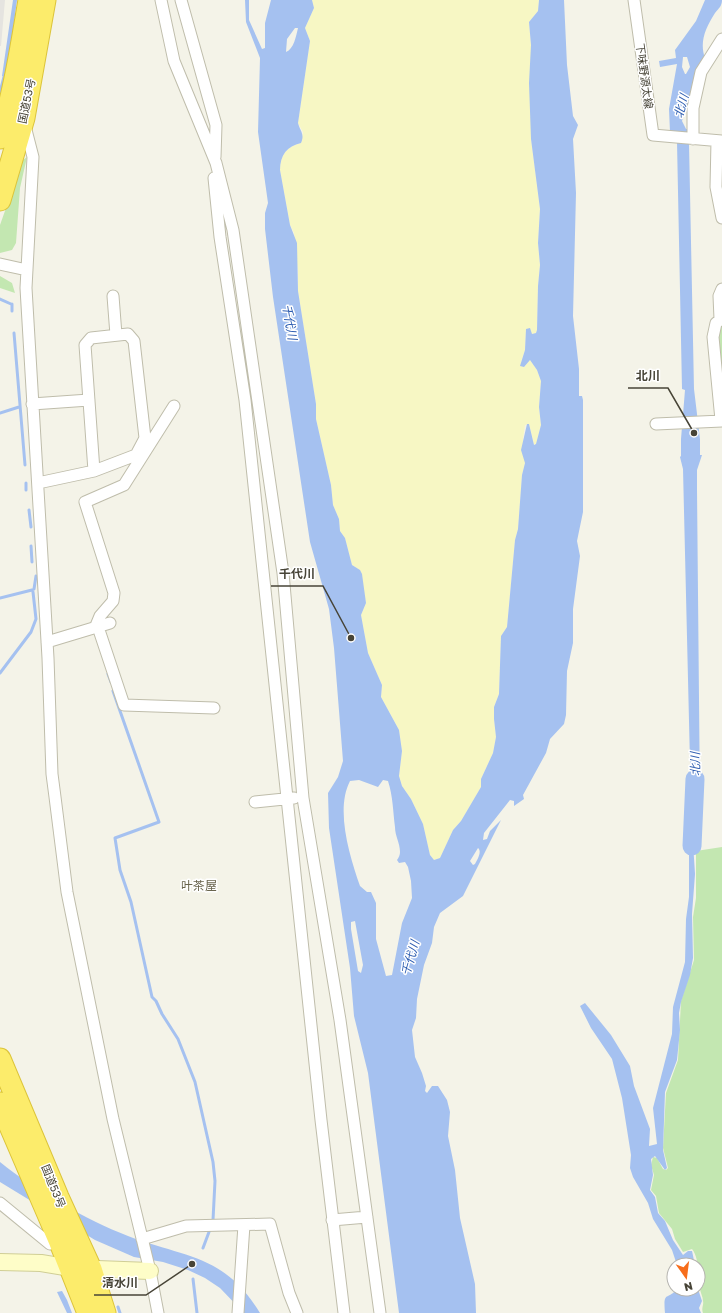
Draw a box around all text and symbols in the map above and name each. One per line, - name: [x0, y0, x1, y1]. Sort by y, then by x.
- street label: 下味野源太線: [634, 42, 656, 110]
- street label: 国道53号: [15, 77, 37, 125]
- water label: 北川: [670, 90, 692, 120]
- water label: 千代川: [279, 303, 301, 343]
- callout: 北川: [628, 364, 668, 388]
- text: 北川: [636, 368, 660, 383]
- callout: 千代川: [271, 562, 323, 586]
- text: 千代川: [279, 566, 315, 581]
- water label: 北川: [687, 750, 703, 776]
- district label: 叶茶屋: [181, 878, 217, 893]
- water label: 千代川: [398, 937, 423, 977]
- street label: 国道53号: [39, 1162, 69, 1210]
- north arrow: [666, 1257, 706, 1297]
- callout: 清水川: [94, 1271, 146, 1295]
- text: 清水川: [102, 1275, 138, 1290]
- text: N: [683, 1280, 694, 1295]

